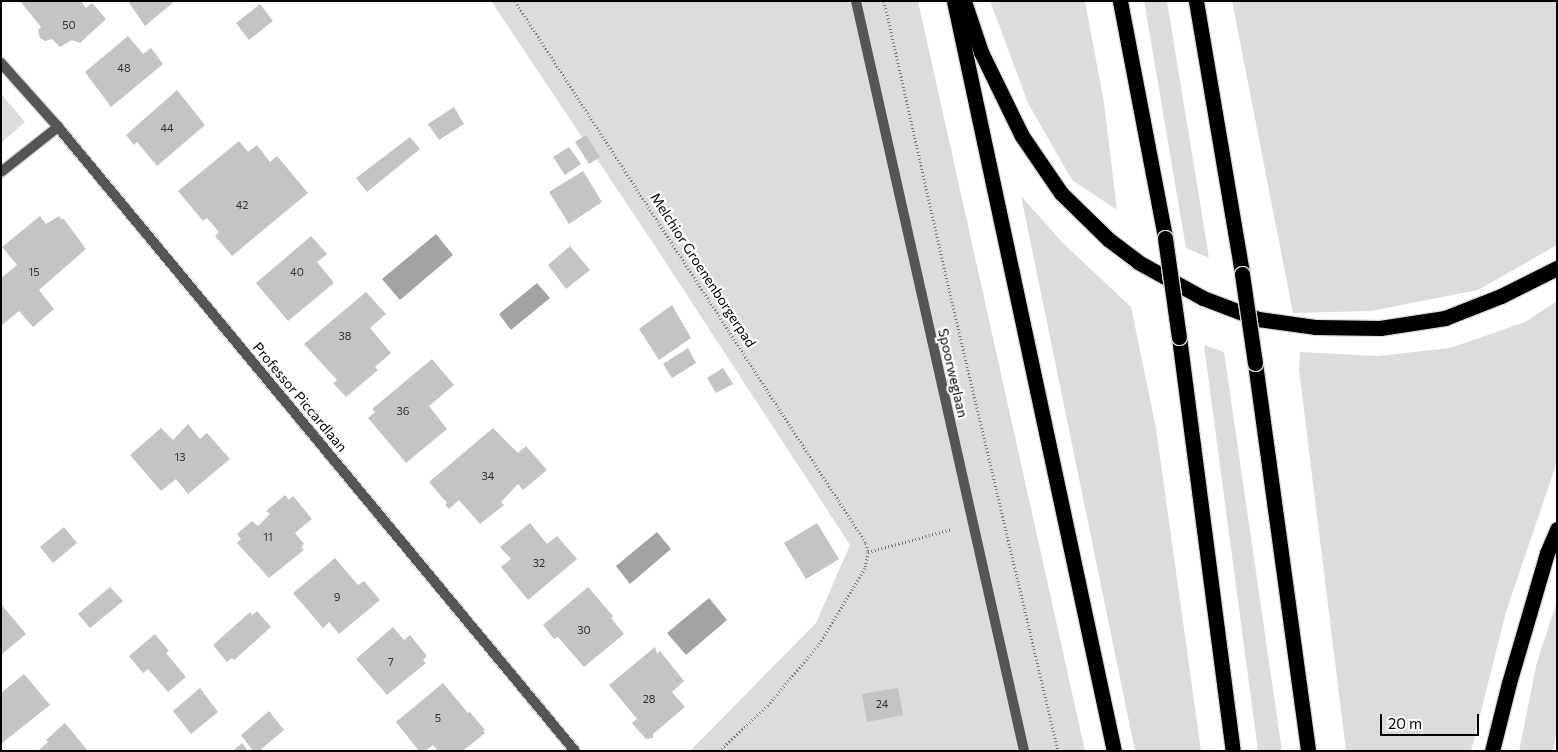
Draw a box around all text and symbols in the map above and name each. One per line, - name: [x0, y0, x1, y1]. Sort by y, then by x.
- house number: 50: [62, 18, 76, 32]
- house number: 48: [117, 61, 131, 75]
- house number: 44: [160, 121, 174, 135]
- street label: Melchior Groenenborgerpad: [647, 190, 759, 350]
- house number: 42: [236, 198, 248, 212]
- house number: 15: [28, 265, 40, 279]
- house number: 40: [290, 265, 304, 279]
- street label: Spoorweglaan: [935, 327, 971, 419]
- house number: 38: [339, 329, 351, 343]
- street label: Professor Piccardlaan: [249, 339, 351, 455]
- house number: 36: [397, 404, 409, 418]
- house number: 13: [175, 450, 185, 464]
- house number: 34: [482, 469, 494, 483]
- house number: 11: [263, 530, 273, 544]
- house number: 32: [533, 556, 545, 570]
- house number: 9: [334, 590, 340, 604]
- house number: 30: [577, 623, 591, 637]
- house number: 7: [388, 655, 394, 669]
- house number: 28: [643, 692, 655, 706]
- house number: 24: [876, 697, 888, 711]
- scale bar: [1383, 704, 1482, 736]
- house number: 5: [435, 711, 441, 725]
- text: 20 m: [1388, 714, 1422, 732]

